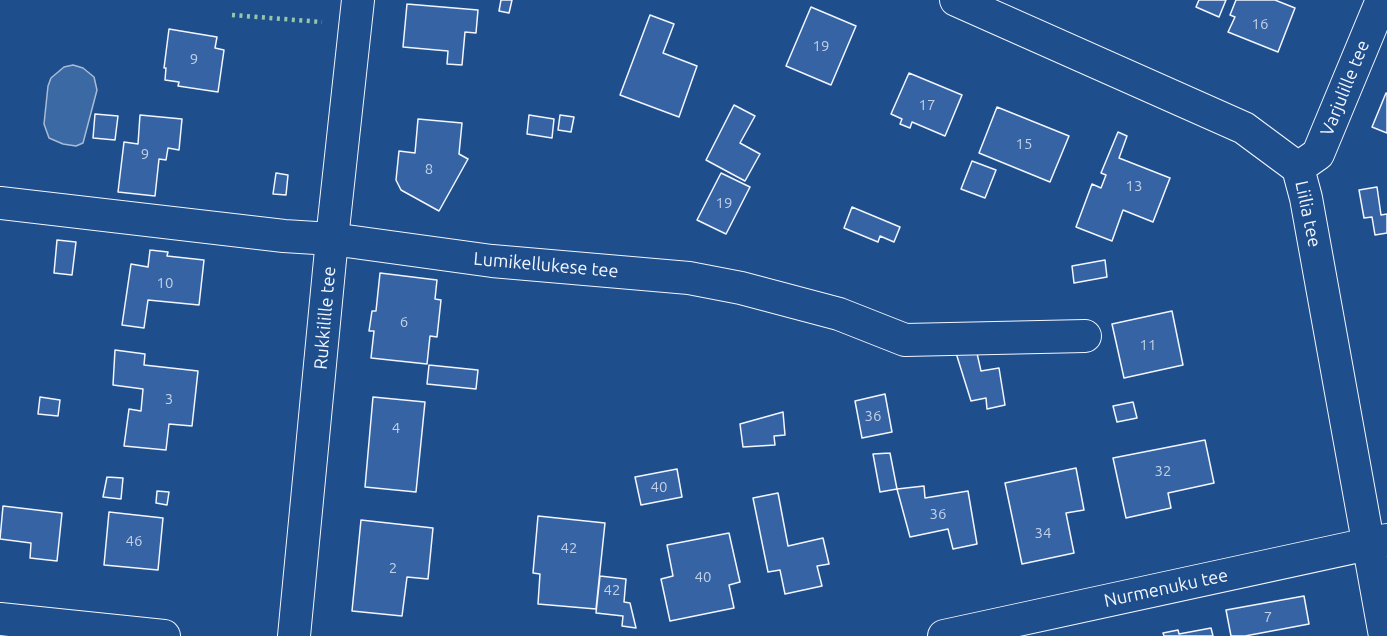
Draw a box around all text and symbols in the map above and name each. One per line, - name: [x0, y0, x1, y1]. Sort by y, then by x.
- house number: 16: [1252, 15, 1268, 33]
- house number: 19: [813, 37, 829, 55]
- street label: Varjulille tee: [1316, 37, 1374, 139]
- house number: 9: [190, 50, 198, 68]
- house number: 17: [919, 96, 935, 114]
- house number: 15: [1016, 135, 1032, 153]
- house number: 9: [141, 145, 149, 163]
- house number: 8: [425, 160, 433, 178]
- house number: 13: [1126, 177, 1142, 195]
- street label: Liilia tee: [1290, 179, 1326, 249]
- house number: 19: [716, 194, 732, 212]
- street label: Lumikellukese tee: [473, 248, 619, 282]
- street label: Rukkilille tee: [310, 265, 340, 371]
- house number: 10: [157, 274, 173, 292]
- house number: 6: [400, 313, 408, 331]
- house number: 11: [1140, 336, 1156, 354]
- house number: 3: [165, 390, 173, 408]
- house number: 36: [865, 407, 881, 425]
- house number: 4: [392, 419, 400, 437]
- house number: 32: [1155, 462, 1171, 480]
- house number: 40: [651, 478, 667, 496]
- house number: 36: [930, 505, 946, 523]
- house number: 34: [1035, 524, 1051, 542]
- house number: 46: [126, 532, 142, 550]
- house number: 42: [561, 539, 577, 557]
- house number: 2: [389, 559, 397, 577]
- street label: Nurmenuku tee: [1102, 564, 1230, 612]
- house number: 40: [695, 568, 711, 586]
- house number: 42: [604, 581, 620, 599]
- house number: 7: [1264, 608, 1272, 626]

